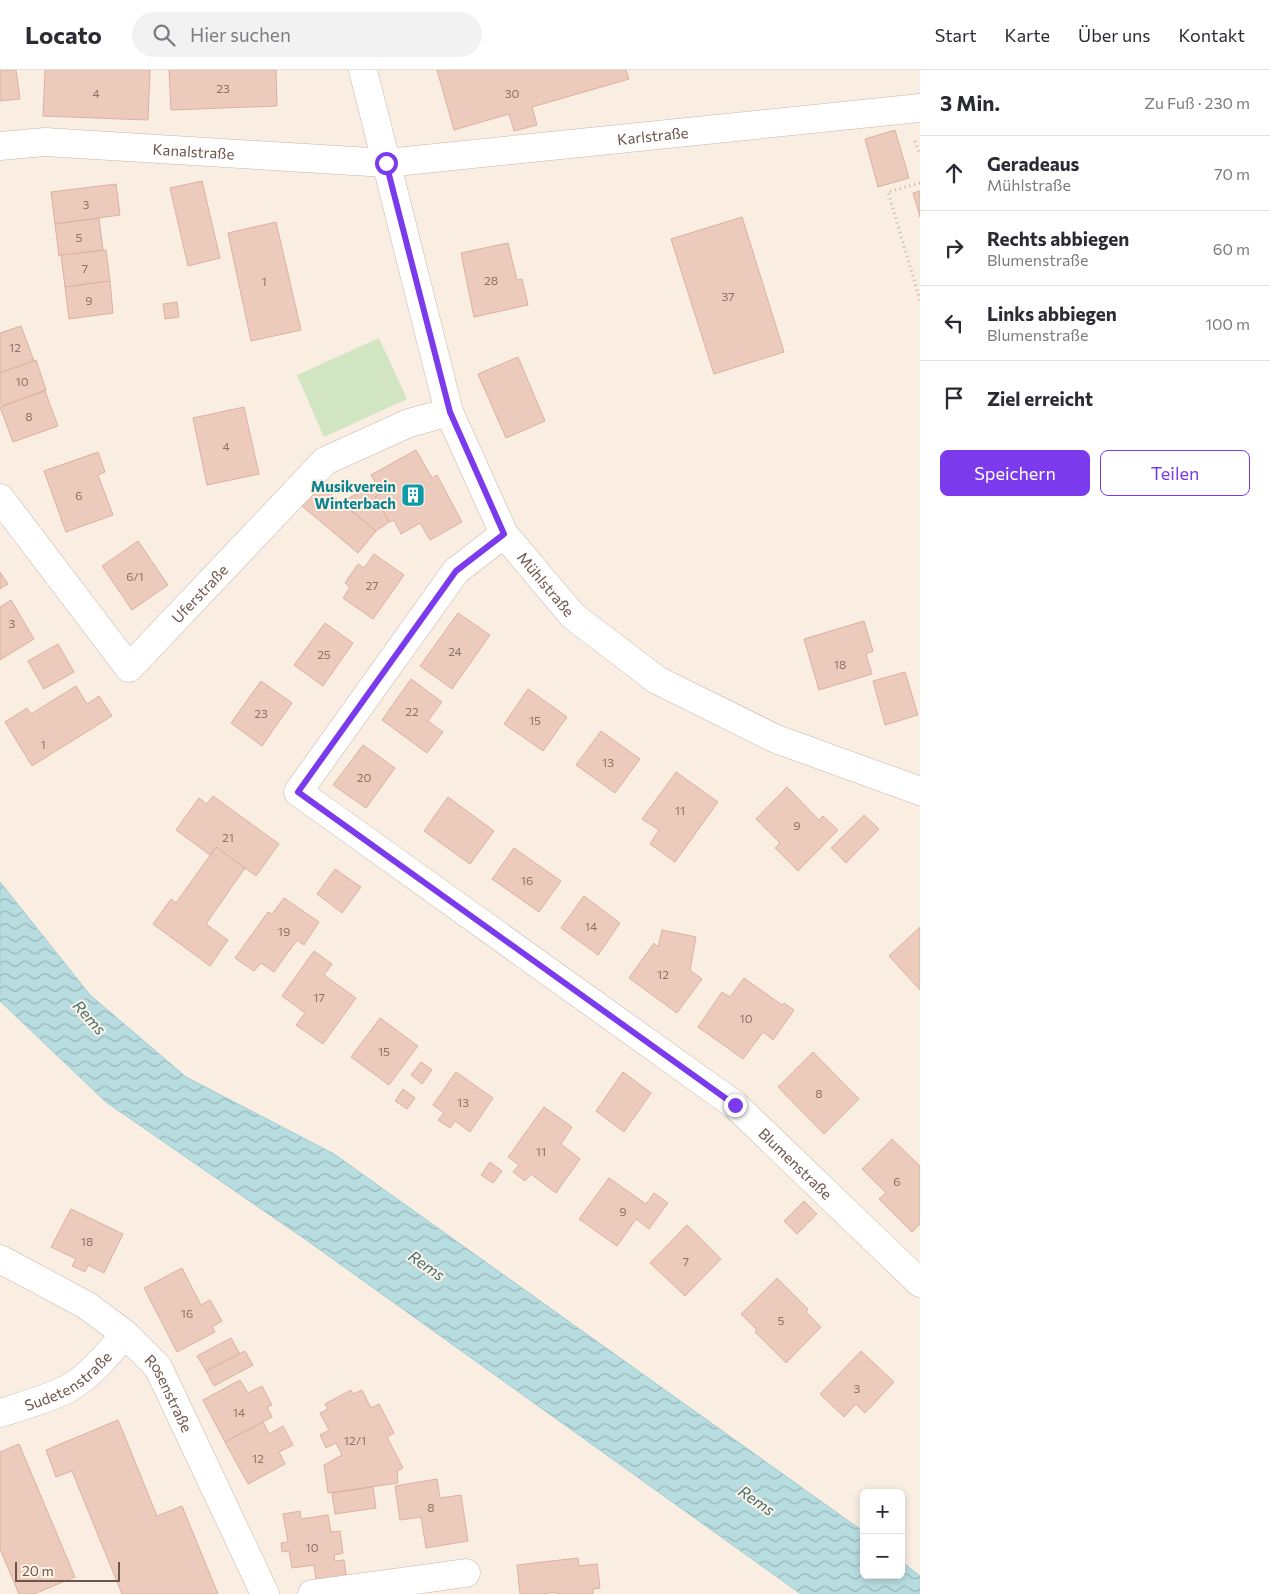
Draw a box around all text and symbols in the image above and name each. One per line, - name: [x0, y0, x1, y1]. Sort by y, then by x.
- search box: [132, 12, 482, 57]
- text: Locato: [25, 20, 102, 49]
- icon: search: [150, 21, 178, 49]
- text: Hier suchen: [190, 23, 291, 46]
- text: Start: [935, 24, 977, 46]
- text: Karte: [1005, 24, 1050, 46]
- text: Über uns: [1078, 24, 1151, 46]
- text: Kontakt: [1179, 24, 1245, 46]
- house number: 23: [216, 81, 230, 95]
- house number: 4: [92, 86, 100, 100]
- house number: 30: [505, 86, 520, 100]
- text: 3 Min.: [940, 90, 1000, 115]
- text: Zu Fuß · 230 m: [1144, 93, 1250, 112]
- street label: Karlstraße: [616, 123, 689, 148]
- street label: Kanalstraße: [152, 140, 235, 163]
- route start: [375, 152, 398, 175]
- text: Geradeaus: [987, 152, 1079, 175]
- icon: ahead: [940, 159, 968, 187]
- text: 70 m: [1214, 164, 1250, 183]
- text: Mühlstraße: [987, 175, 1071, 194]
- house number: 3: [83, 197, 90, 211]
- text: Rechts abbiegen: [987, 227, 1129, 250]
- house number: 5: [76, 230, 83, 244]
- icon: right: [940, 234, 968, 262]
- text: 60 m: [1213, 239, 1250, 258]
- text: Blumenstraße: [987, 250, 1088, 269]
- house number: 7: [82, 261, 88, 275]
- house number: 28: [484, 273, 498, 287]
- house number: 1: [261, 274, 267, 288]
- house number: 37: [721, 289, 735, 303]
- house number: 9: [85, 293, 93, 307]
- text: Links abbiegen: [987, 302, 1117, 325]
- icon: left: [940, 309, 968, 337]
- text: 100 m: [1205, 314, 1250, 333]
- text: Blumenstraße: [987, 325, 1088, 344]
- house number: 12: [9, 340, 21, 354]
- house number: 10: [16, 374, 29, 388]
- icon: arrive: [940, 384, 968, 412]
- text: Ziel erreicht: [987, 387, 1093, 410]
- house number: 8: [25, 409, 33, 423]
- house number: 4: [222, 439, 230, 453]
- button: Speichern: [940, 450, 1090, 496]
- button: Teilen: [1100, 450, 1250, 496]
- place label: Musikverein Winterbach: [311, 477, 396, 512]
- building icon: Musikverein Winterbach: [400, 482, 426, 508]
- house number: 6: [75, 488, 83, 502]
- street label: Mühlstraße: [514, 548, 578, 620]
- street label: Uferstraße: [168, 560, 232, 627]
- house number: 6/1: [126, 569, 144, 583]
- house number: 27: [366, 578, 378, 592]
- house number: 3: [9, 616, 16, 630]
- house number: 24: [448, 644, 462, 658]
- house number: 25: [317, 647, 331, 661]
- house number: 18: [834, 657, 846, 671]
- house number: 22: [405, 704, 419, 718]
- house number: 23: [254, 706, 268, 720]
- house number: 15: [529, 713, 541, 727]
- house number: 1: [40, 737, 46, 751]
- house number: 13: [602, 755, 614, 769]
- house number: 20: [357, 770, 371, 784]
- house number: 11: [675, 803, 685, 817]
- house number: 9: [793, 818, 801, 832]
- house number: 21: [222, 830, 234, 844]
- house number: 16: [521, 873, 533, 887]
- house number: 14: [585, 919, 597, 933]
- house number: 19: [278, 924, 290, 938]
- house number: 12: [657, 967, 669, 981]
- house number: 17: [313, 990, 325, 1004]
- water label: Rems: [70, 996, 110, 1038]
- house number: 10: [740, 1011, 753, 1025]
- house number: 15: [378, 1044, 390, 1058]
- house number: 8: [815, 1086, 823, 1100]
- route end: [724, 1094, 747, 1117]
- house number: 13: [457, 1095, 469, 1109]
- street label: Blumenstraße: [755, 1124, 836, 1203]
- house number: 11: [536, 1144, 546, 1158]
- house number: 6: [893, 1174, 901, 1188]
- house number: 9: [619, 1204, 627, 1218]
- house number: 18: [81, 1234, 93, 1248]
- water label: Rems: [405, 1246, 449, 1284]
- house number: 7: [683, 1254, 689, 1268]
- house number: 16: [181, 1306, 193, 1320]
- house number: 5: [778, 1313, 785, 1327]
- street label: Sudetenstraße: [22, 1347, 115, 1414]
- street label: Rosenstraße: [141, 1350, 196, 1435]
- house number: 3: [854, 1381, 861, 1395]
- house number: 14: [233, 1405, 245, 1419]
- house number: 12/1: [344, 1433, 366, 1447]
- house number: 12: [252, 1451, 264, 1465]
- water label: Rems: [735, 1481, 779, 1519]
- map controls: [860, 1489, 905, 1579]
- button: +: [860, 1489, 905, 1534]
- house number: 8: [427, 1500, 435, 1514]
- button: −: [860, 1534, 905, 1579]
- house number: 10: [306, 1540, 319, 1554]
- scale bar: [15, 1559, 120, 1582]
- text: 20 m: [22, 1562, 54, 1579]

